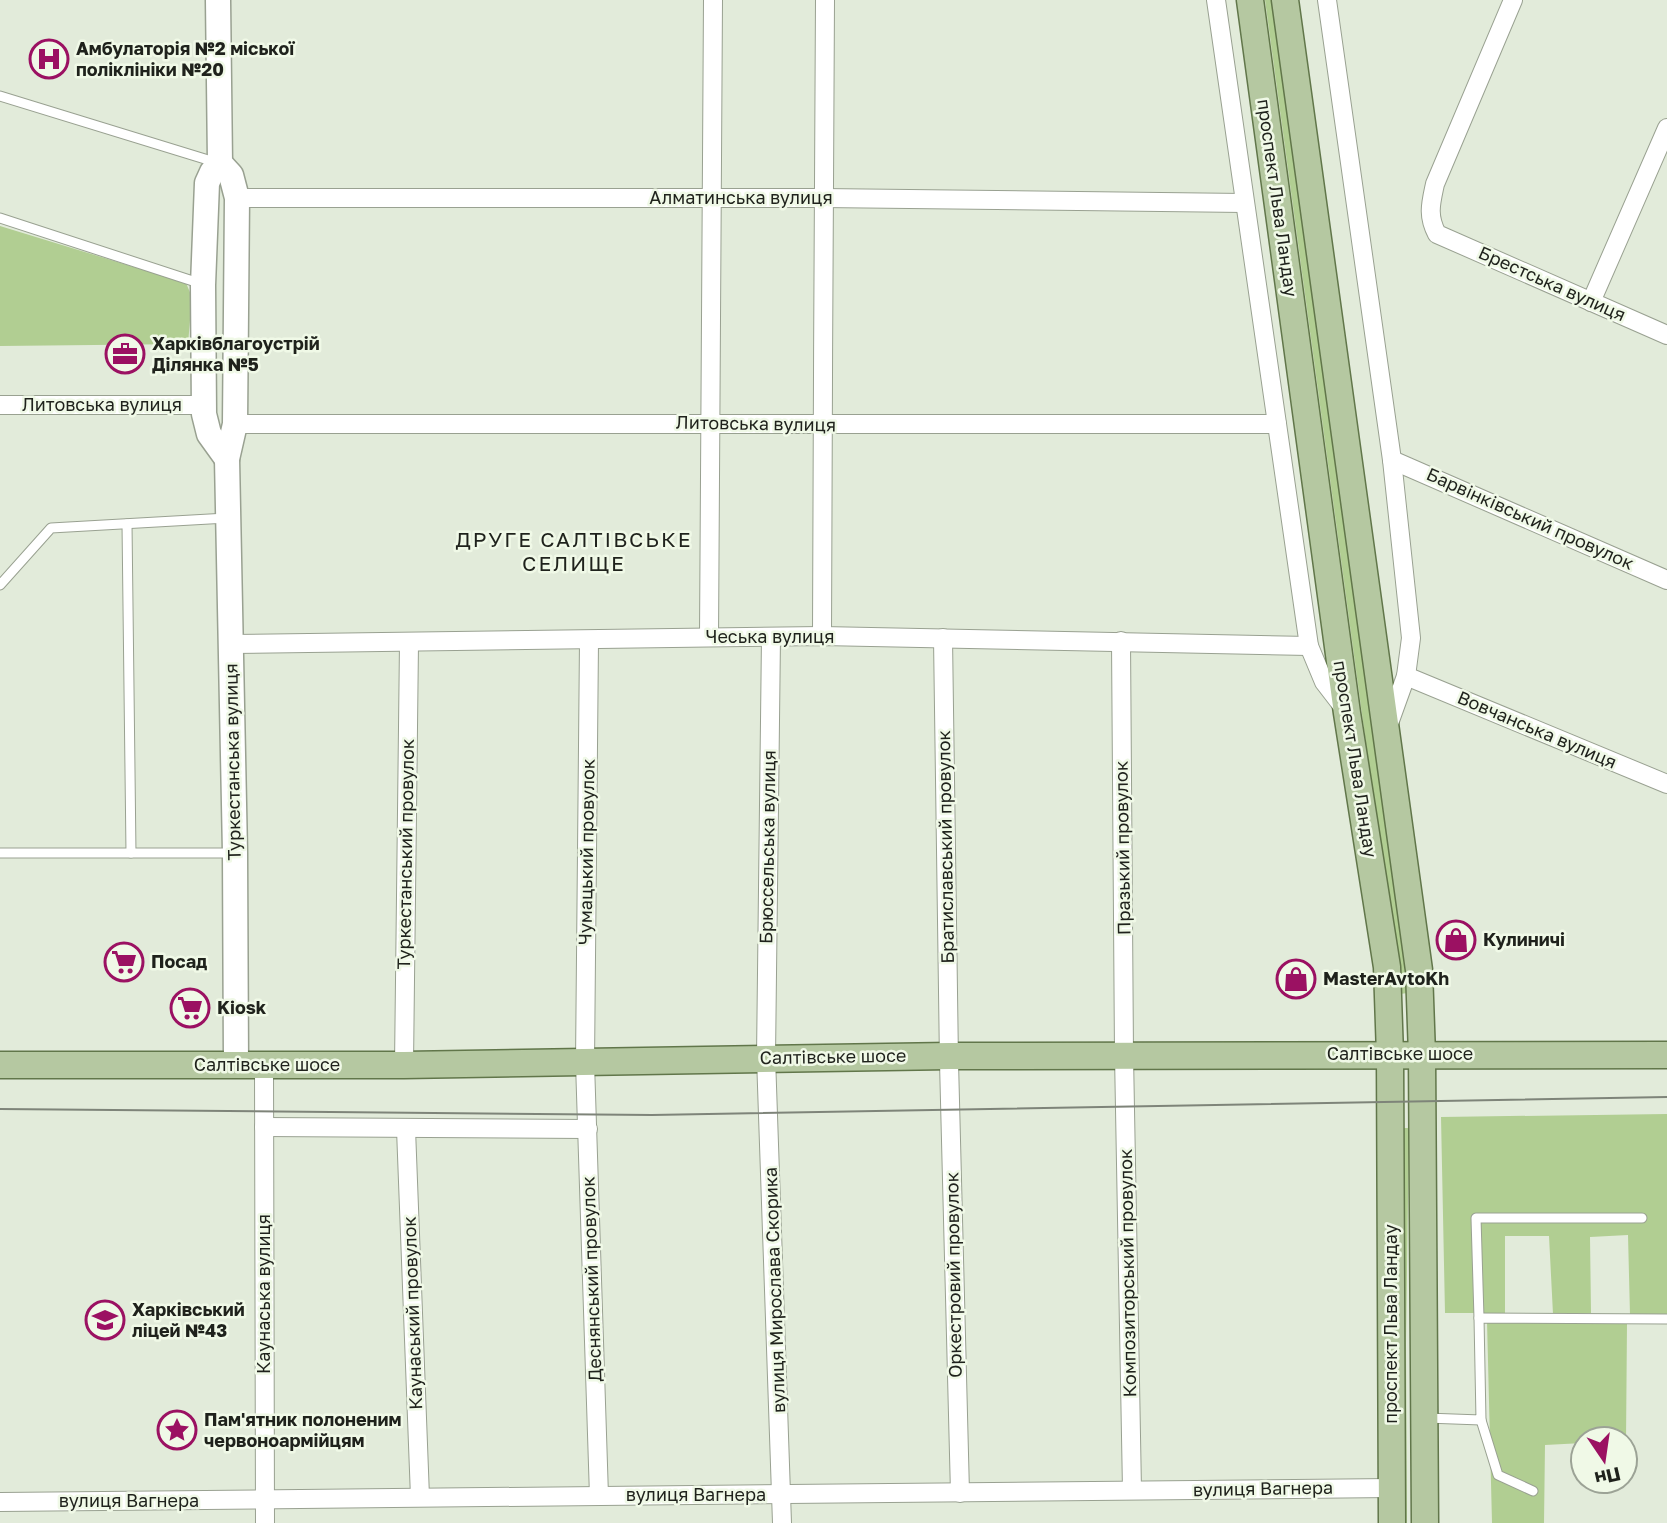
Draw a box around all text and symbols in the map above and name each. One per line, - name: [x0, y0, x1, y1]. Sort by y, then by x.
- place label: Амбулаторія №2 міської поліклініки №20: [76, 37, 295, 80]
- hospital icon: Амбулаторія №2 міської поліклініки №20: [28, 38, 70, 80]
- street label: проспект Льва Ландау: [1253, 98, 1303, 298]
- street label: Алматинська вулиця: [649, 186, 833, 208]
- street label: Брестська вулиця: [1475, 241, 1629, 325]
- place label: Харківблагоустрій Ділянка №5: [152, 332, 320, 375]
- office icon: Харківблагоустрій Ділянка №5: [104, 333, 146, 375]
- street label: Литовська вулиця: [22, 393, 182, 415]
- street label: Литовська вулиця: [676, 411, 836, 435]
- street label: Барвінківський провулок: [1423, 462, 1637, 574]
- district label: ДРУГЕ САЛТІВСЬКЕ СЕЛИЩЕ: [455, 526, 693, 576]
- street label: Чеська вулиця: [705, 625, 835, 647]
- street label: проспект Льва Ландау: [1330, 659, 1382, 859]
- street label: Туркестанська вулиця: [219, 663, 245, 861]
- street label: Вовчанська вулиця: [1454, 686, 1620, 773]
- street label: Братиславський провулок: [932, 730, 958, 964]
- street label: Туркестанський провулок: [392, 738, 418, 969]
- street label: Брюссельська вулиця: [754, 750, 780, 944]
- street label: Чумацький провулок: [573, 759, 599, 945]
- street label: Празький провулок: [1109, 761, 1135, 935]
- shop icon: Кулиничі: [1435, 919, 1477, 961]
- place label: Кулиничі: [1483, 928, 1565, 950]
- supermarket icon: Посад: [103, 941, 145, 983]
- place label: Посад: [151, 950, 207, 972]
- shop icon: MasterAvtoKh: [1275, 958, 1317, 1000]
- place label: MasterAvtoKh: [1323, 967, 1449, 989]
- supermarket icon: Kiosk: [169, 987, 211, 1029]
- place label: Kiosk: [217, 996, 267, 1018]
- street label: Салтівське шосе: [1327, 1042, 1473, 1064]
- street label: Салтівське шосе: [760, 1044, 906, 1068]
- street label: Салтівське шосе: [194, 1053, 340, 1075]
- street label: Композиторський провулок: [1114, 1149, 1140, 1397]
- street label: вулиця Мирослава Скорика: [759, 1167, 789, 1413]
- street label: Оркестровий провулок: [940, 1172, 966, 1378]
- street label: Деснянський провулок: [576, 1176, 606, 1382]
- street label: Каунаська вулиця: [252, 1214, 274, 1374]
- street label: Каунаський провулок: [398, 1216, 426, 1410]
- street label: проспект Льва Ландау: [1379, 1224, 1401, 1424]
- place label: Харківський ліцей №43: [132, 1298, 245, 1341]
- school or university icon: Харківський ліцей №43: [84, 1299, 126, 1341]
- place label: Пам'ятник полоненим червоноармійцям: [204, 1408, 402, 1451]
- place icon: Пам'ятник полоненим червоноармійцям: [156, 1409, 198, 1451]
- north arrow: [1569, 1425, 1639, 1495]
- text: Пн: [1593, 1463, 1623, 1491]
- street label: вулиця Вагнера: [1193, 1476, 1333, 1500]
- street label: вулиця Вагнера: [626, 1483, 766, 1505]
- street label: вулиця Вагнера: [59, 1489, 199, 1511]

